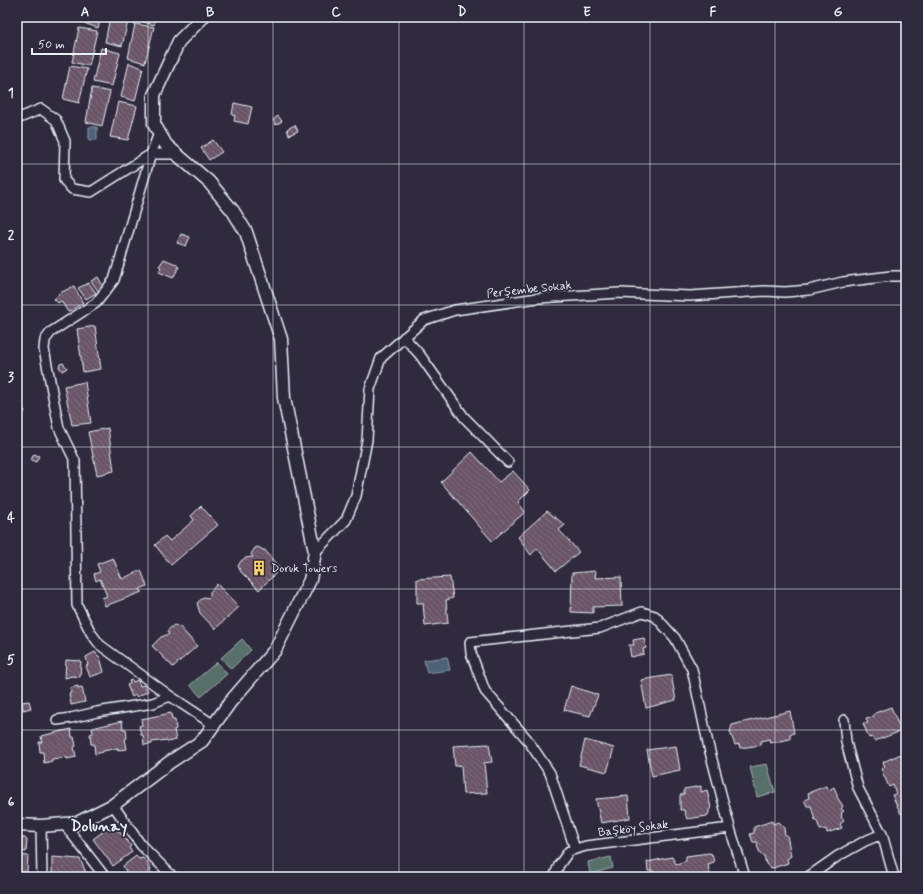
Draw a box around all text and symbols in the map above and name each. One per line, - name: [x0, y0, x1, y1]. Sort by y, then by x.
- text: A: [81, 4, 89, 21]
- text: B: [206, 4, 215, 21]
- text: C: [331, 4, 341, 21]
- text: D: [458, 4, 467, 21]
- text: E: [583, 4, 591, 21]
- text: F: [710, 4, 717, 21]
- text: G: [834, 4, 843, 21]
- scale bar: [32, 30, 106, 56]
- text: 50 m: [38, 37, 65, 53]
- text: 1: [8, 85, 14, 102]
- text: 2: [8, 227, 15, 244]
- street label: Perşembe Sokak: [486, 278, 572, 302]
- text: 3: [8, 369, 14, 386]
- text: 4: [7, 510, 15, 527]
- building icon: Doruk Towers: [250, 559, 268, 577]
- place label: Doruk Towers: [271, 561, 338, 577]
- text: 5: [7, 652, 15, 669]
- text: 6: [8, 794, 15, 811]
- district label: Dolunay: [71, 816, 128, 837]
- street label: Başköy Sokak: [597, 817, 669, 841]

